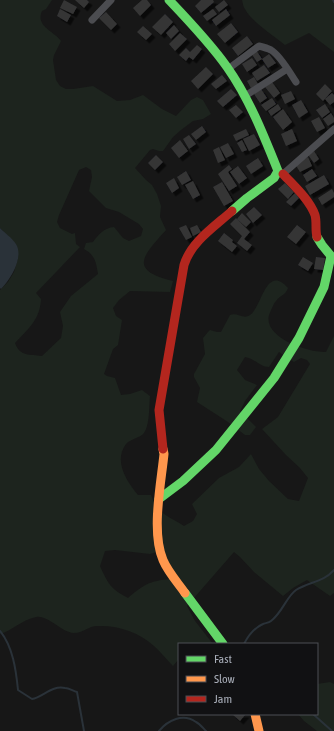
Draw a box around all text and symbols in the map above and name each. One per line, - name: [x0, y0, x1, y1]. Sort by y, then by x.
- legend: [178, 643, 318, 715]
- text: Fast: [214, 652, 232, 666]
- text: Slow: [214, 672, 235, 686]
- text: Jam: [214, 692, 232, 706]

